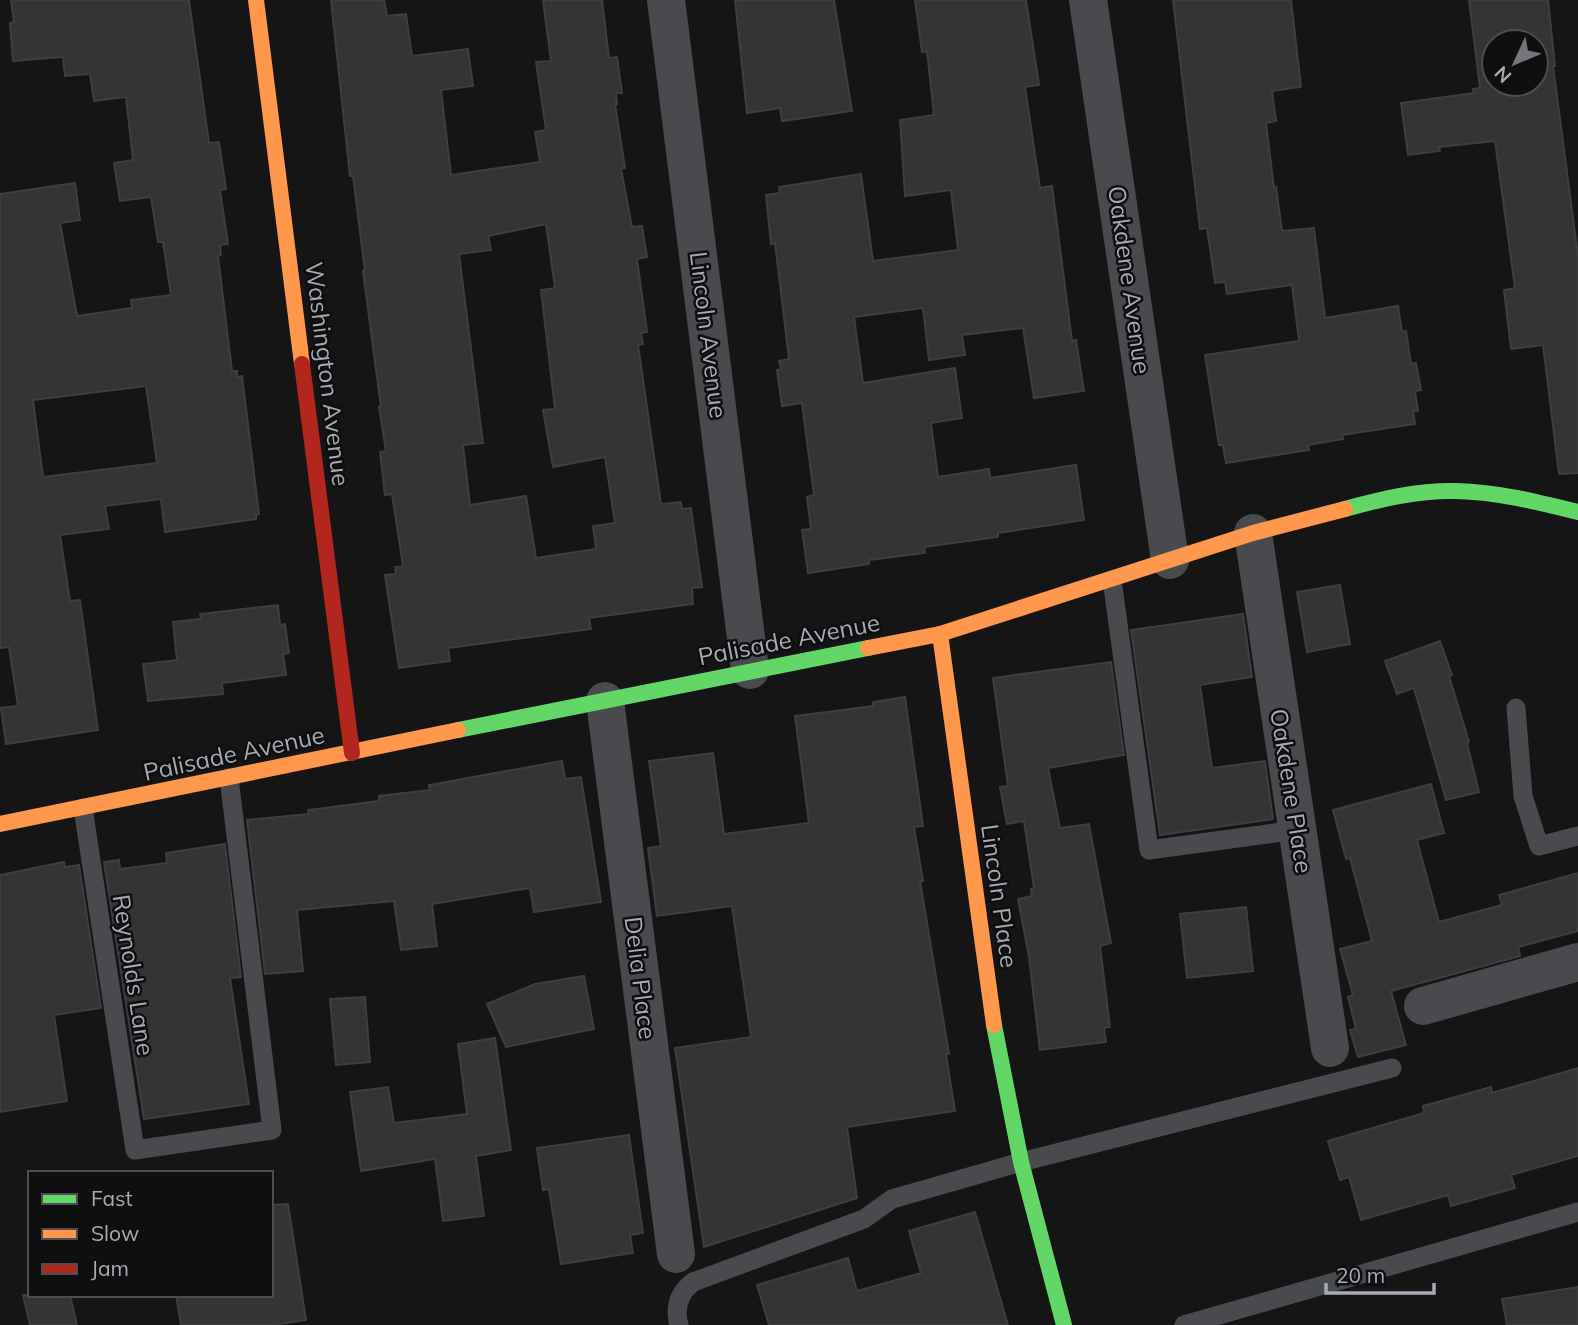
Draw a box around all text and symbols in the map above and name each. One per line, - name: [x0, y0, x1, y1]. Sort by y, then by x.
- north arrow: [1480, 28, 1550, 98]
- text: N: [1489, 61, 1516, 88]
- street label: Oakdene Avenue: [1102, 184, 1158, 376]
- street label: Lincoln Avenue: [684, 250, 734, 420]
- street label: Washington Avenue: [299, 260, 357, 488]
- street label: Palisade Avenue: [695, 607, 882, 671]
- street label: Oakdene Place: [1264, 706, 1320, 875]
- street label: Palisade Avenue: [140, 719, 327, 787]
- street label: Lincoln Place: [975, 822, 1025, 970]
- street label: Reynolds Lane: [106, 892, 162, 1058]
- street label: Delia Place: [619, 915, 663, 1041]
- legend: [28, 1171, 273, 1297]
- text: Fast: [91, 1185, 133, 1211]
- text: Slow: [91, 1220, 139, 1246]
- scale bar: [1326, 1252, 1434, 1296]
- text: Jam: [91, 1255, 129, 1281]
- text: 20 m: [1336, 1262, 1385, 1288]

